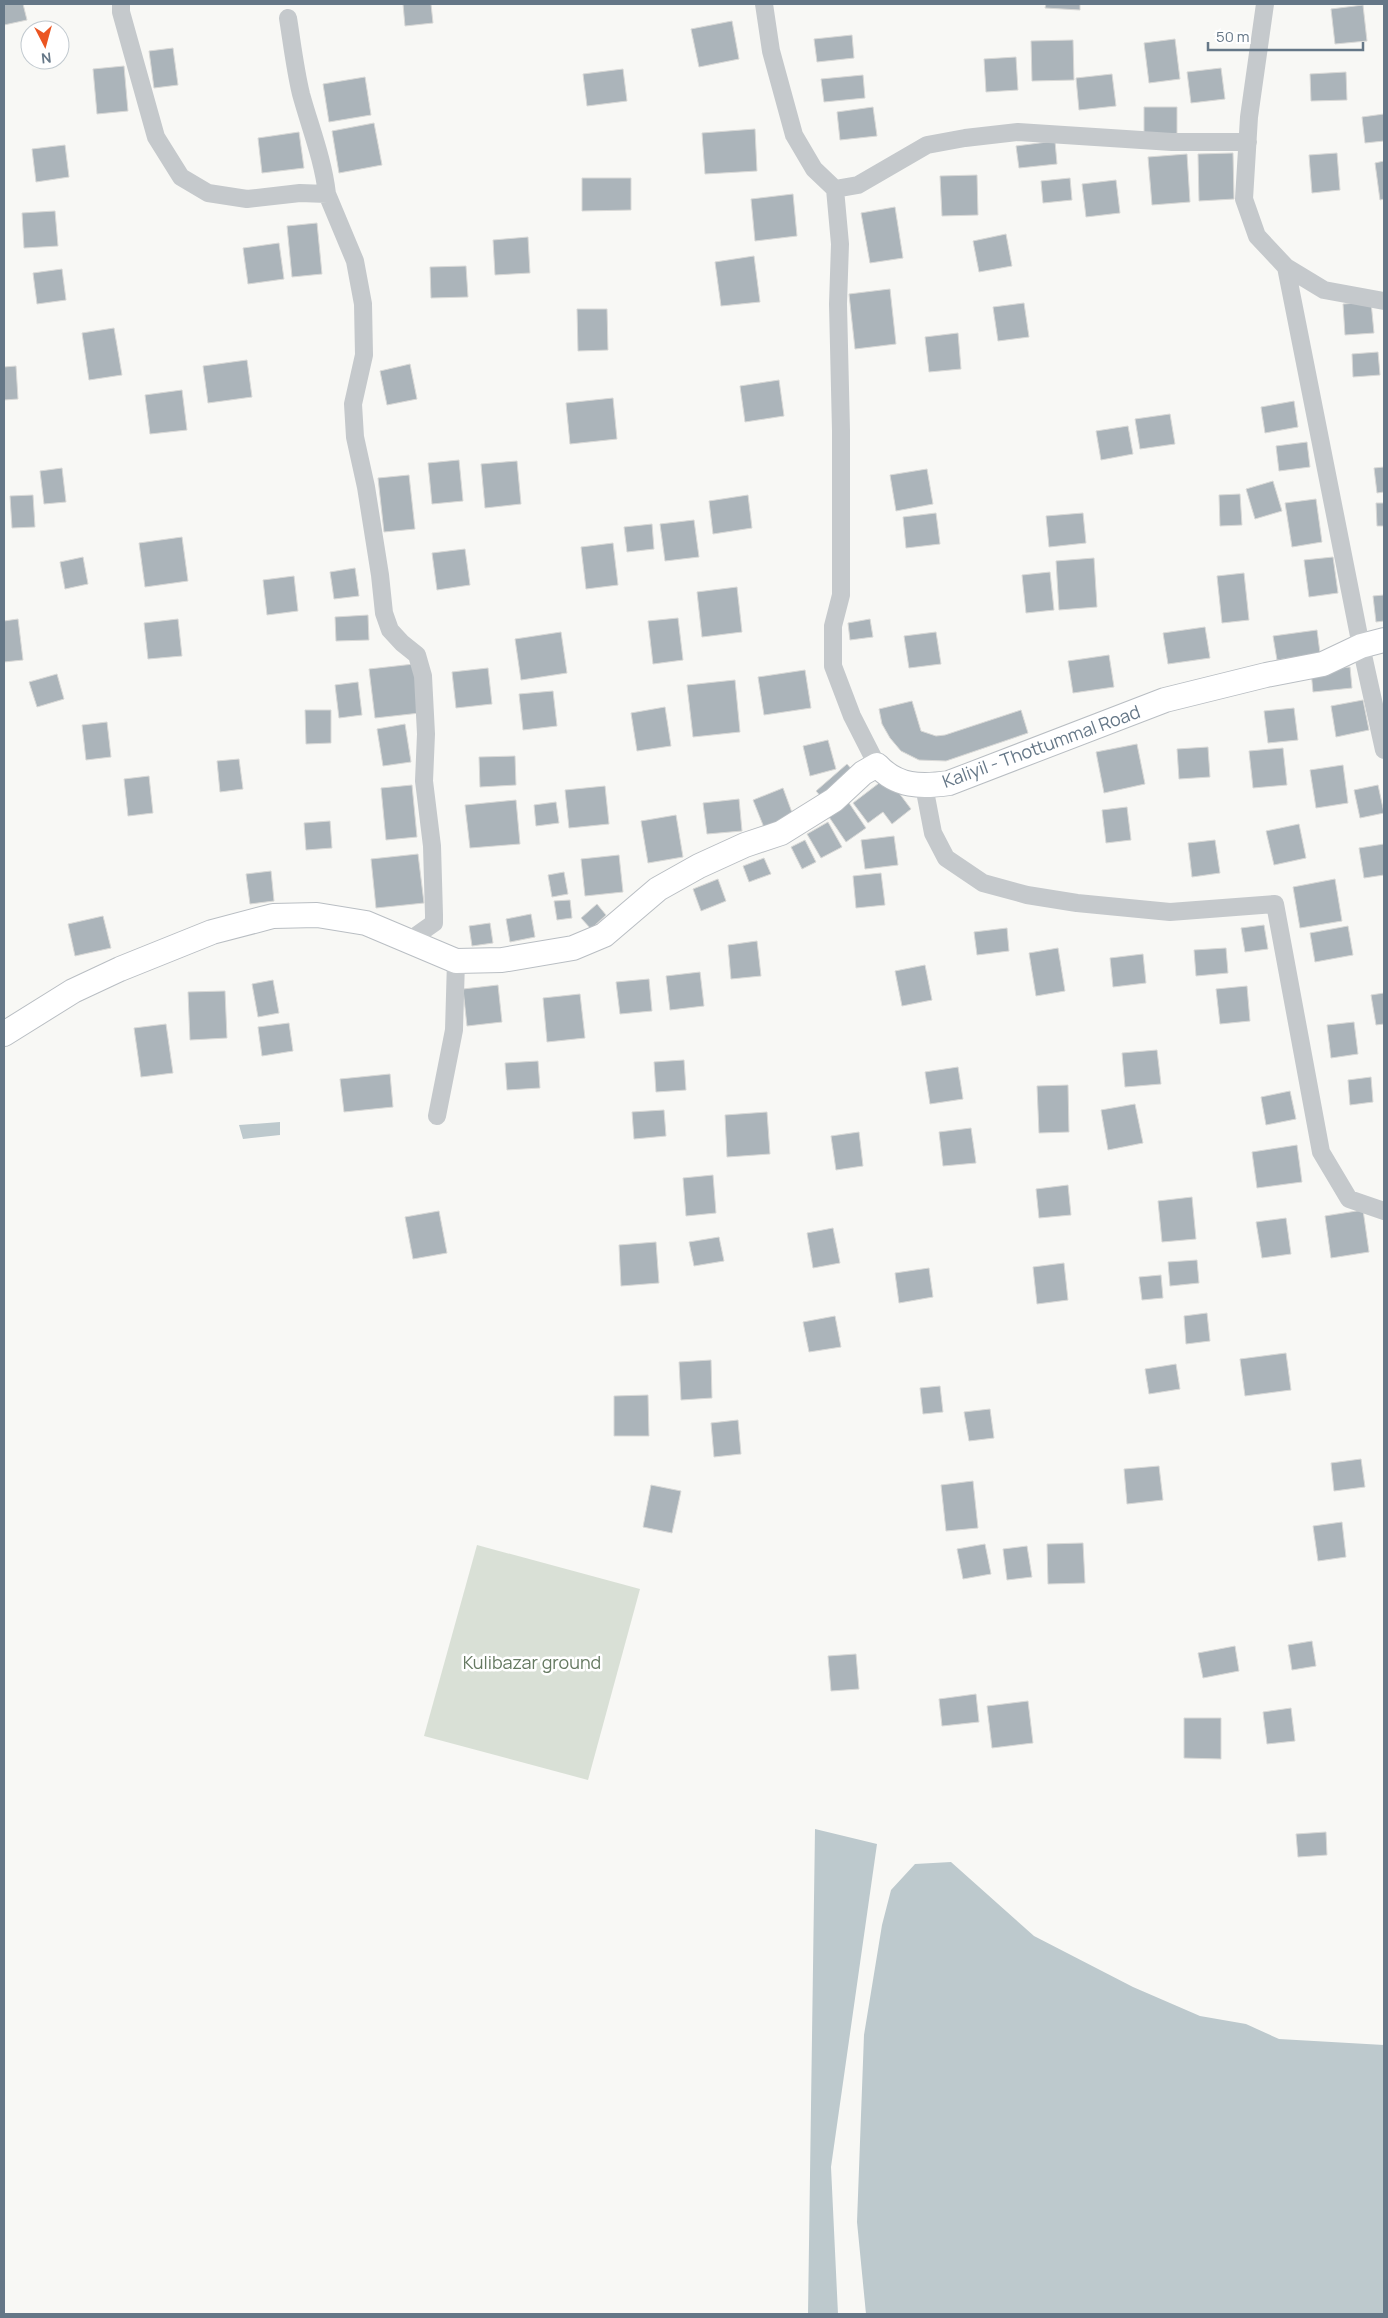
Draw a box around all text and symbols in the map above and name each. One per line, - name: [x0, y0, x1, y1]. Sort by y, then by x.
- north arrow: [20, 20, 70, 70]
- scale bar: [1208, 20, 1363, 52]
- text: 50 m: [1216, 26, 1250, 47]
- text: N: [40, 48, 52, 68]
- street label: Kaliyil - Thottummal Road: [939, 699, 1143, 793]
- park label: Kulibazar ground: [463, 1650, 601, 1674]

